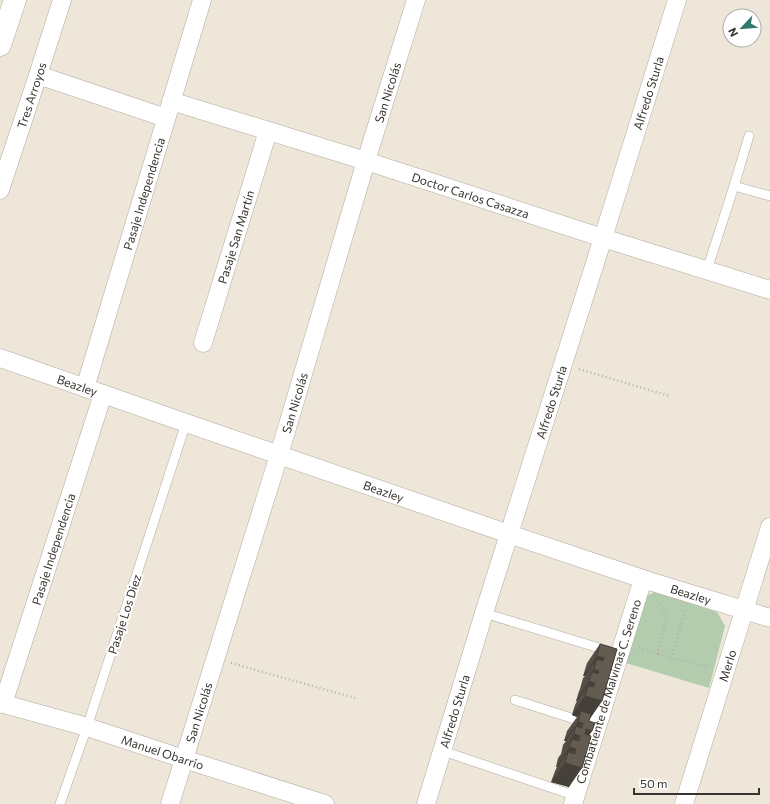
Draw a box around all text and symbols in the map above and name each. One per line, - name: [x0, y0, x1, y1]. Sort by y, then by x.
- north arrow: [722, 8, 762, 48]
- text: N: [725, 26, 740, 39]
- street label: Alfredo Sturla: [630, 54, 666, 131]
- street label: Tres Arroyos: [14, 60, 49, 130]
- street label: San Nicolás: [371, 61, 403, 124]
- street label: Pasaje Independencia: [120, 136, 167, 252]
- street label: Doctor Carlos Casazza: [410, 169, 531, 221]
- street label: Pasaje San Martín: [215, 188, 256, 285]
- street label: Alfredo Sturla: [533, 364, 569, 440]
- street label: San Nicolás: [279, 371, 310, 435]
- street label: Beazley: [55, 372, 99, 399]
- street label: Beazley: [362, 478, 406, 504]
- street label: Pasaje Independencia: [28, 491, 78, 607]
- street label: Pasaje Los Diez: [104, 572, 144, 656]
- street label: Beazley: [669, 581, 713, 607]
- street label: Combatiente de Malvinas C. Sereno: [573, 597, 643, 785]
- street label: Merlo: [715, 648, 739, 683]
- street label: Alfredo Sturla: [436, 673, 472, 750]
- street label: San Nicolás: [183, 680, 215, 744]
- street label: Manuel Obarrio: [120, 732, 206, 772]
- scale bar: [634, 770, 759, 796]
- text: 50 m: [640, 776, 668, 790]

